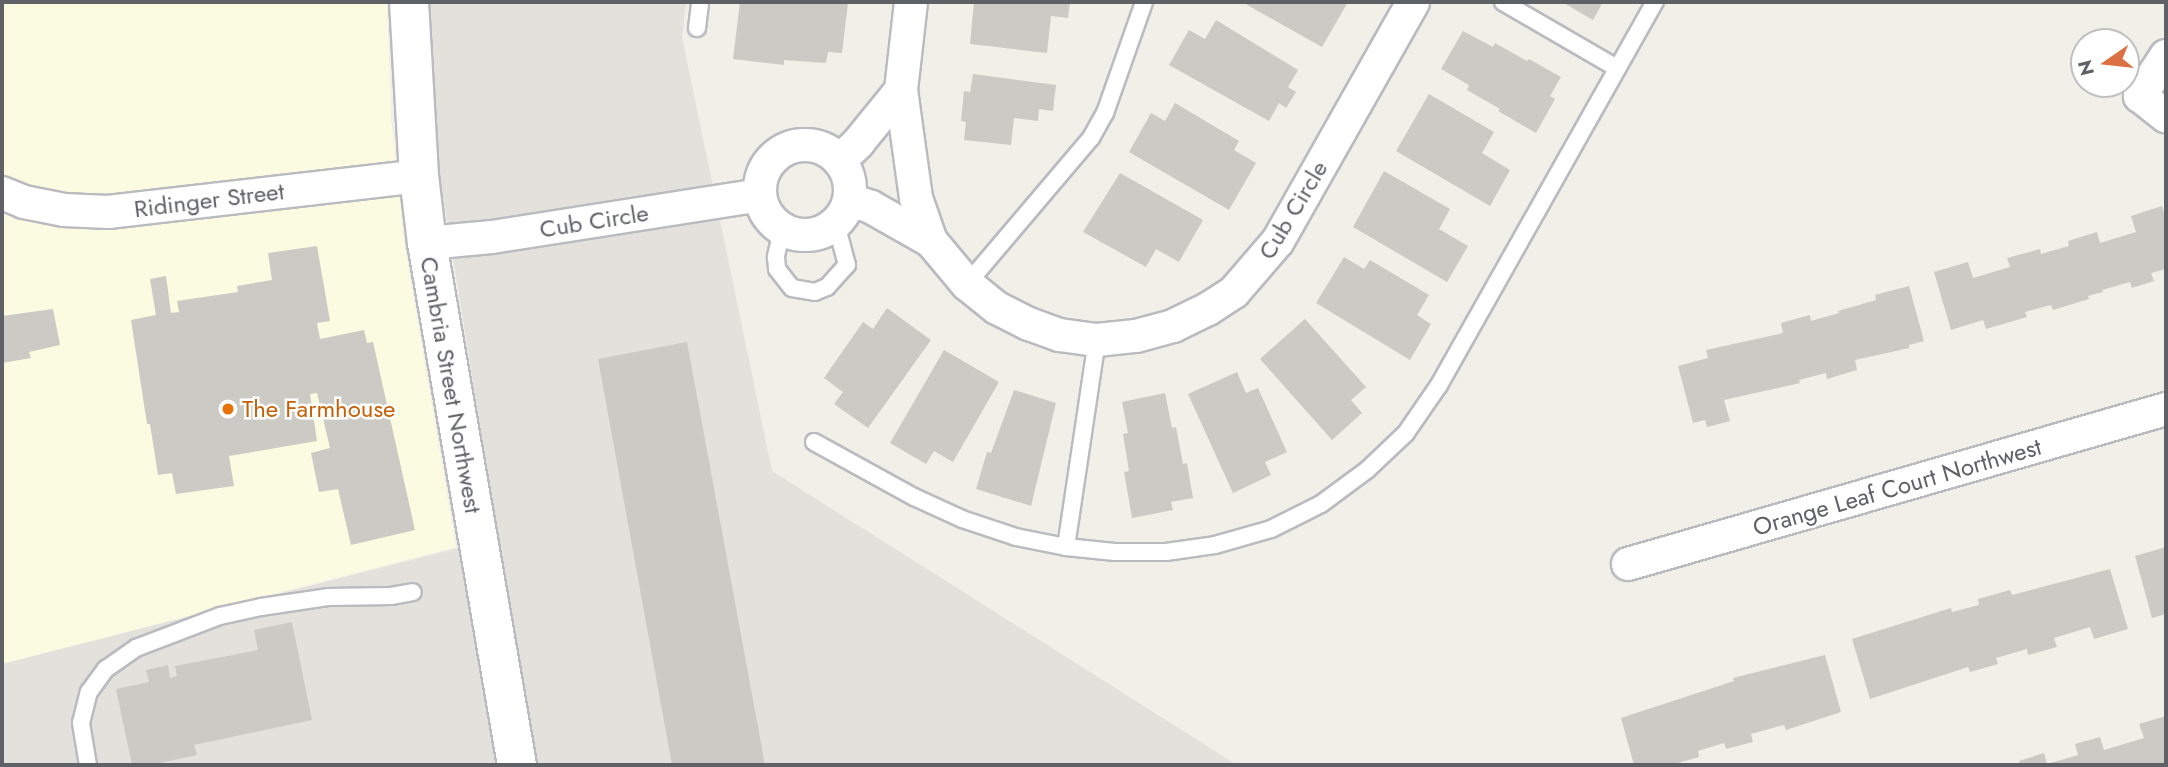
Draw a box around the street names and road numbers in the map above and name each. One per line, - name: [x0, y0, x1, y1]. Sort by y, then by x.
- street label: Cub Circle: [1252, 156, 1334, 264]
- street label: Ridinger Street: [132, 177, 286, 223]
- street label: Cub Circle: [538, 198, 650, 244]
- street label: Cambria Street Northwest: [414, 254, 488, 516]
- street label: Orange Leaf Court Northwest: [1750, 432, 2044, 542]

